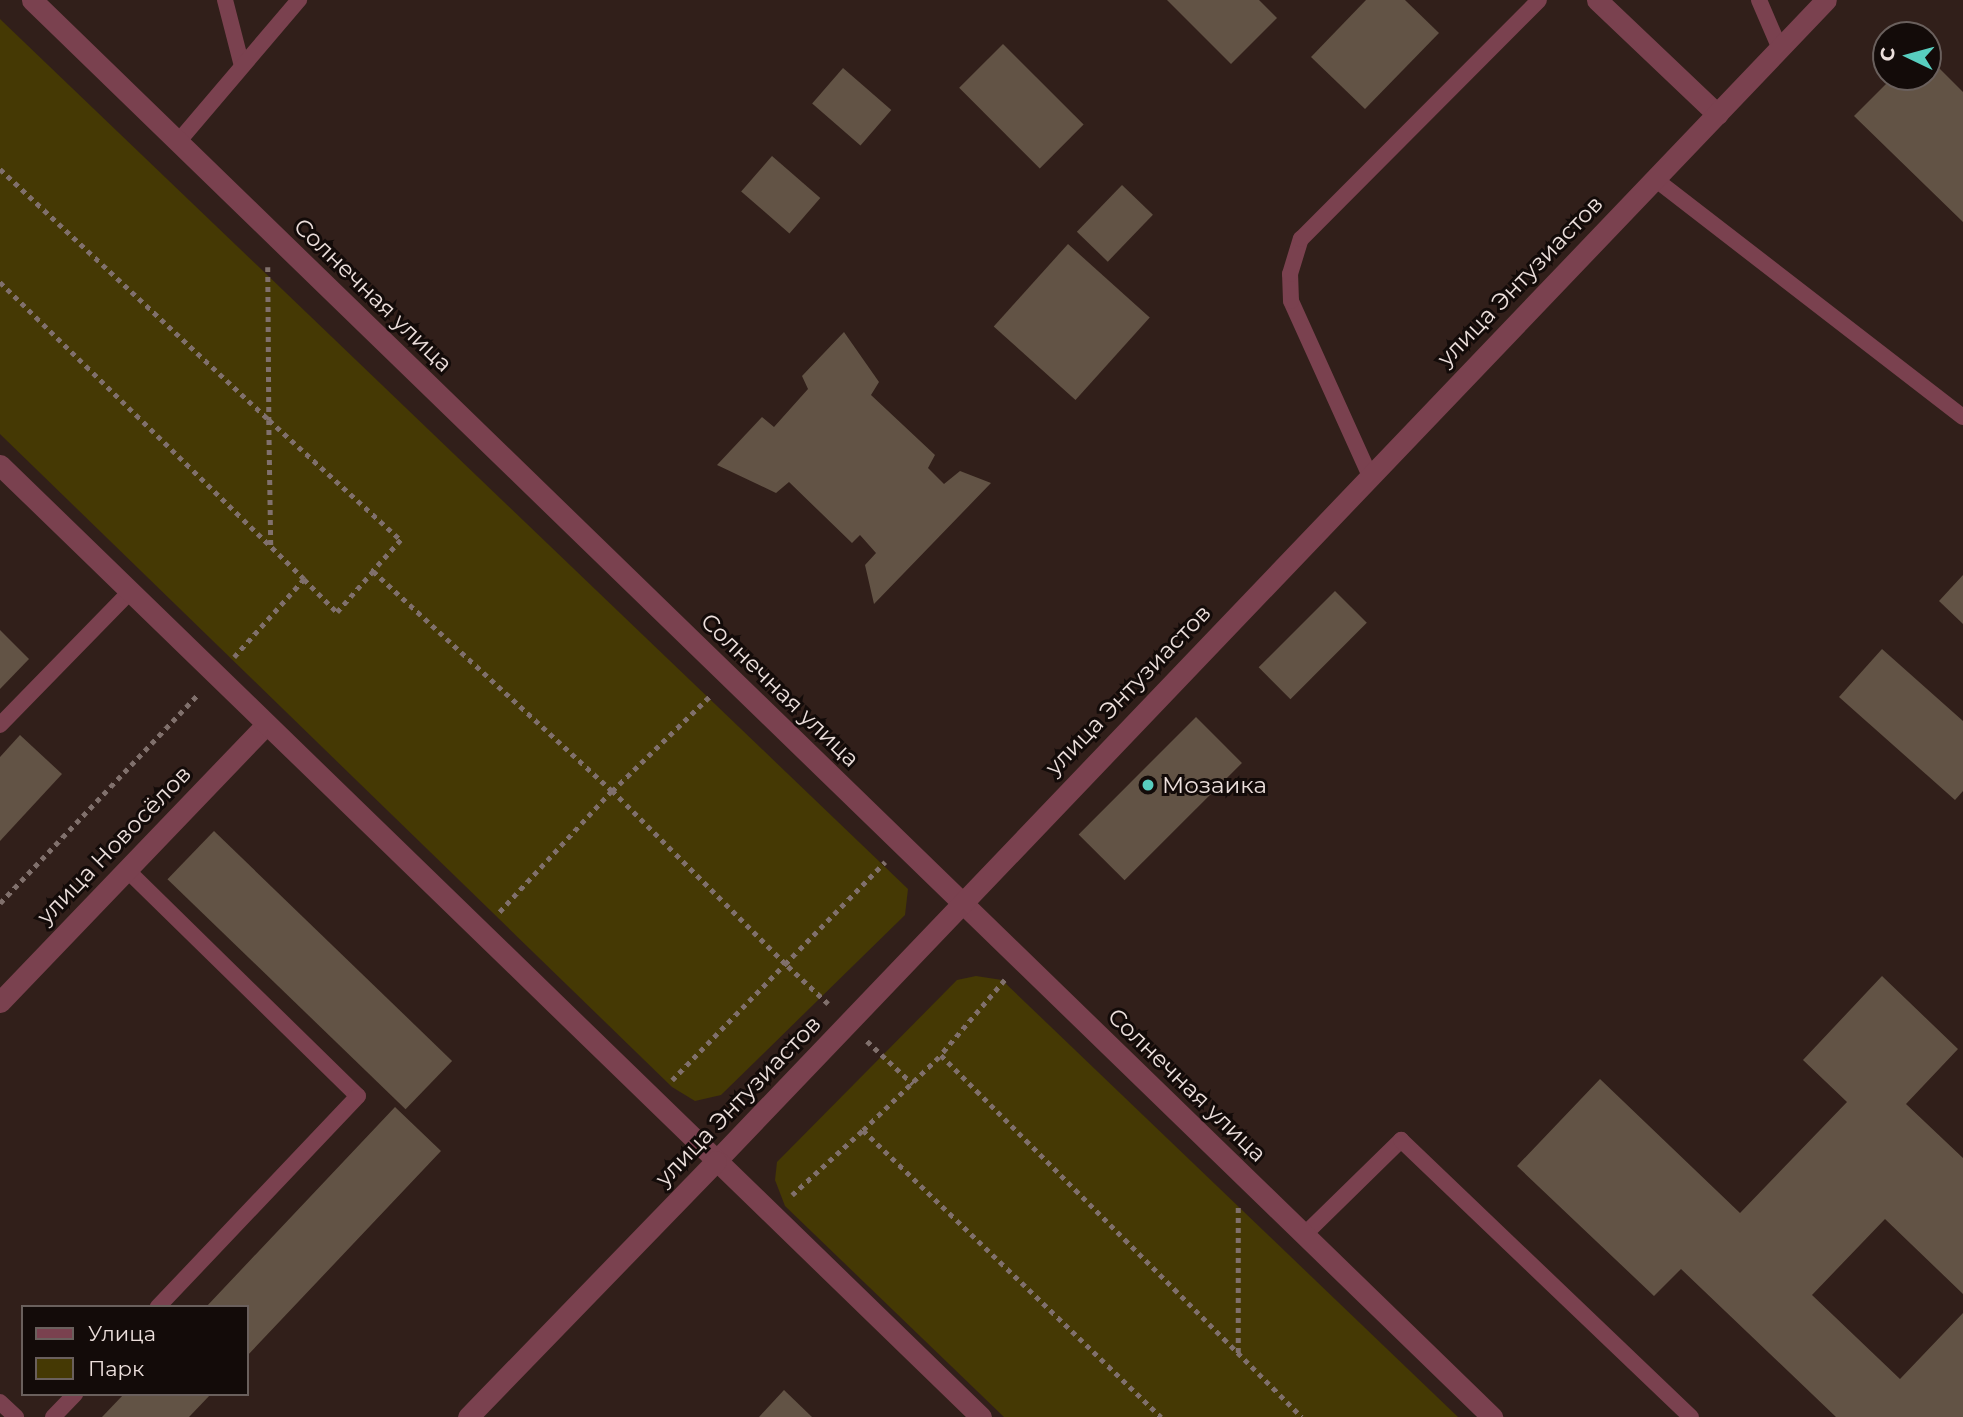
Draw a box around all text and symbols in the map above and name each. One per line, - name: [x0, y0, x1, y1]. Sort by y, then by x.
- north arrow: [1872, 21, 1942, 91]
- text: С: [1876, 46, 1900, 62]
- street label: улица Энтузиастов: [1431, 190, 1609, 372]
- street label: Солнечная улица: [288, 212, 458, 378]
- street label: улица Энтузиастов: [1039, 599, 1217, 781]
- street label: Солнечная улица: [695, 607, 865, 773]
- street label: улица Новосёлов: [31, 760, 197, 930]
- place label: Мозаика: [1162, 771, 1267, 799]
- marker: Мозаика: [1140, 777, 1156, 793]
- street label: Солнечная улица: [1102, 1002, 1272, 1168]
- street label: улица Энтузиастов: [649, 1010, 827, 1192]
- legend: [21, 1305, 248, 1396]
- text: Улица: [88, 1321, 156, 1346]
- text: Парк: [88, 1356, 144, 1381]

